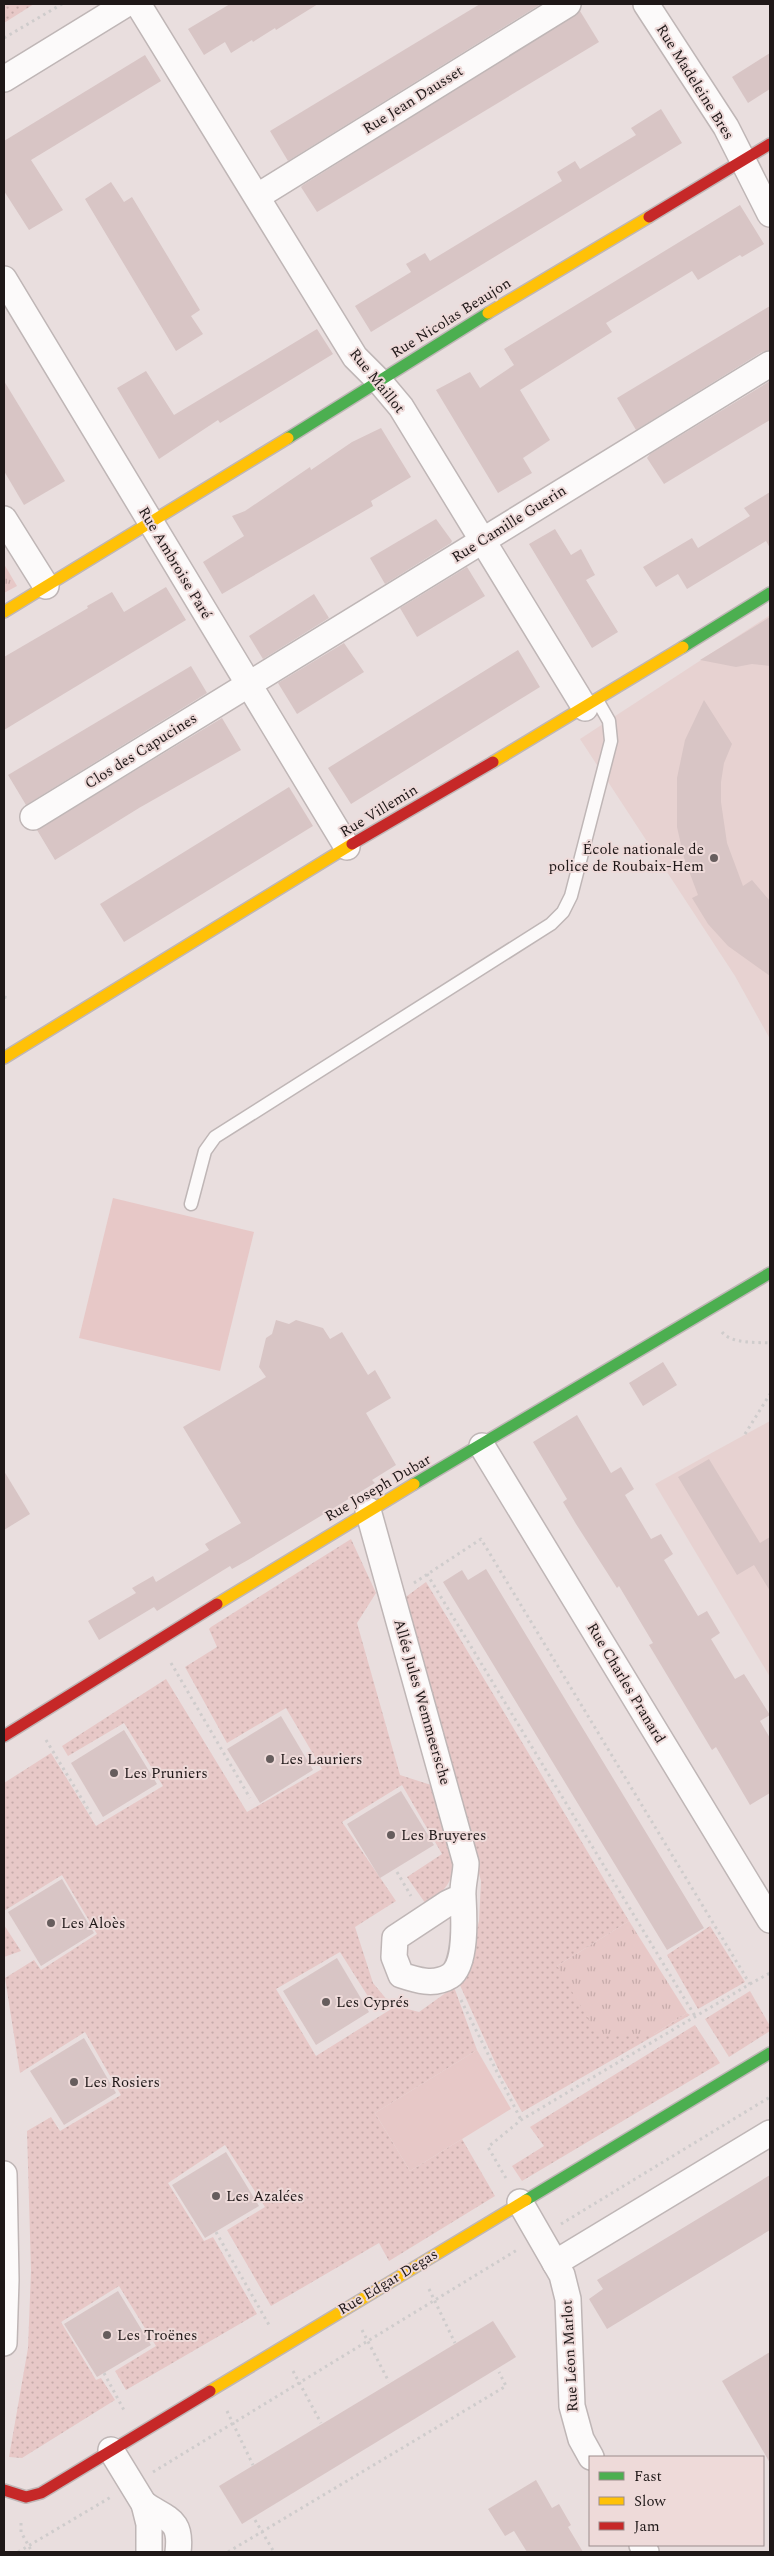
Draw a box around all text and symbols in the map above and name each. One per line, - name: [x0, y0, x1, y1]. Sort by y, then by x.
- street label: Rue Madeleine Bres: [650, 20, 740, 144]
- street label: Rue Jean Dausset: [358, 60, 468, 140]
- street label: Rue Nicolas Beaujon: [386, 272, 516, 364]
- street label: Rue Maillot: [344, 343, 410, 419]
- street label: Rue Camille Guerin: [447, 479, 571, 569]
- street label: Rue Ambroise Paré: [132, 502, 218, 624]
- street label: Clos des Capucines: [80, 707, 202, 795]
- street label: Rue Villemin: [336, 778, 423, 843]
- place label: École nationale de police de Roubaix-Hem: [548, 838, 704, 878]
- marker: École nationale de police de Roubaix-Hem: [708, 852, 720, 864]
- street label: Rue Joseph Dubar: [320, 1448, 436, 1528]
- street label: Allée Jules Wemmeersche: [387, 1616, 457, 1788]
- street label: Rue Charles Pranard: [581, 1618, 671, 1748]
- place label: Les Lauriers: [280, 1748, 363, 1771]
- marker: Les Lauriers: [264, 1753, 276, 1765]
- place label: Les Pruniers: [124, 1762, 208, 1785]
- marker: Les Pruniers: [108, 1767, 120, 1779]
- place label: Les Bruyeres: [401, 1824, 486, 1847]
- marker: Les Bruyeres: [385, 1829, 397, 1841]
- place label: Les Aloès: [61, 1912, 125, 1935]
- marker: Les Aloès: [45, 1917, 57, 1929]
- place label: Les Cyprés: [336, 1991, 409, 2014]
- marker: Les Cyprés: [320, 1996, 332, 2008]
- place label: Les Rosiers: [84, 2071, 160, 2094]
- marker: Les Rosiers: [68, 2076, 80, 2088]
- place label: Les Azalées: [226, 2185, 304, 2208]
- marker: Les Azalées: [210, 2190, 222, 2202]
- street label: Rue Edgar Degas: [334, 2243, 442, 2321]
- street label: Rue Léon Marlot: [556, 2299, 584, 2413]
- place label: Les Troënes: [117, 2324, 198, 2347]
- marker: Les Troënes: [101, 2329, 113, 2341]
- legend: [589, 2456, 764, 2546]
- text: Fast: [634, 2465, 662, 2488]
- text: Slow: [634, 2490, 666, 2513]
- text: Jam: [634, 2515, 660, 2538]

